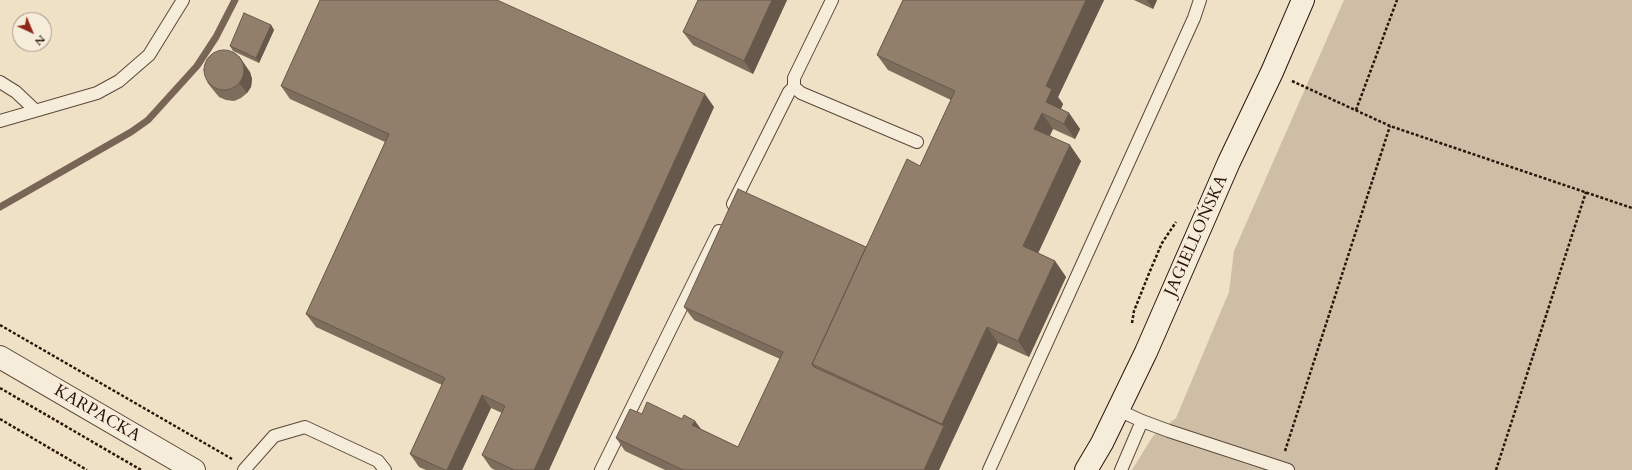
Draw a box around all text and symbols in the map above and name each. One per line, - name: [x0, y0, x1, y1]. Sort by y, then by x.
- north arrow: [12, 12, 52, 52]
- text: N: [31, 32, 49, 49]
- street label: JAGIELLOŃSKA: [1161, 172, 1233, 300]
- street label: KARPACKA: [50, 381, 144, 447]

